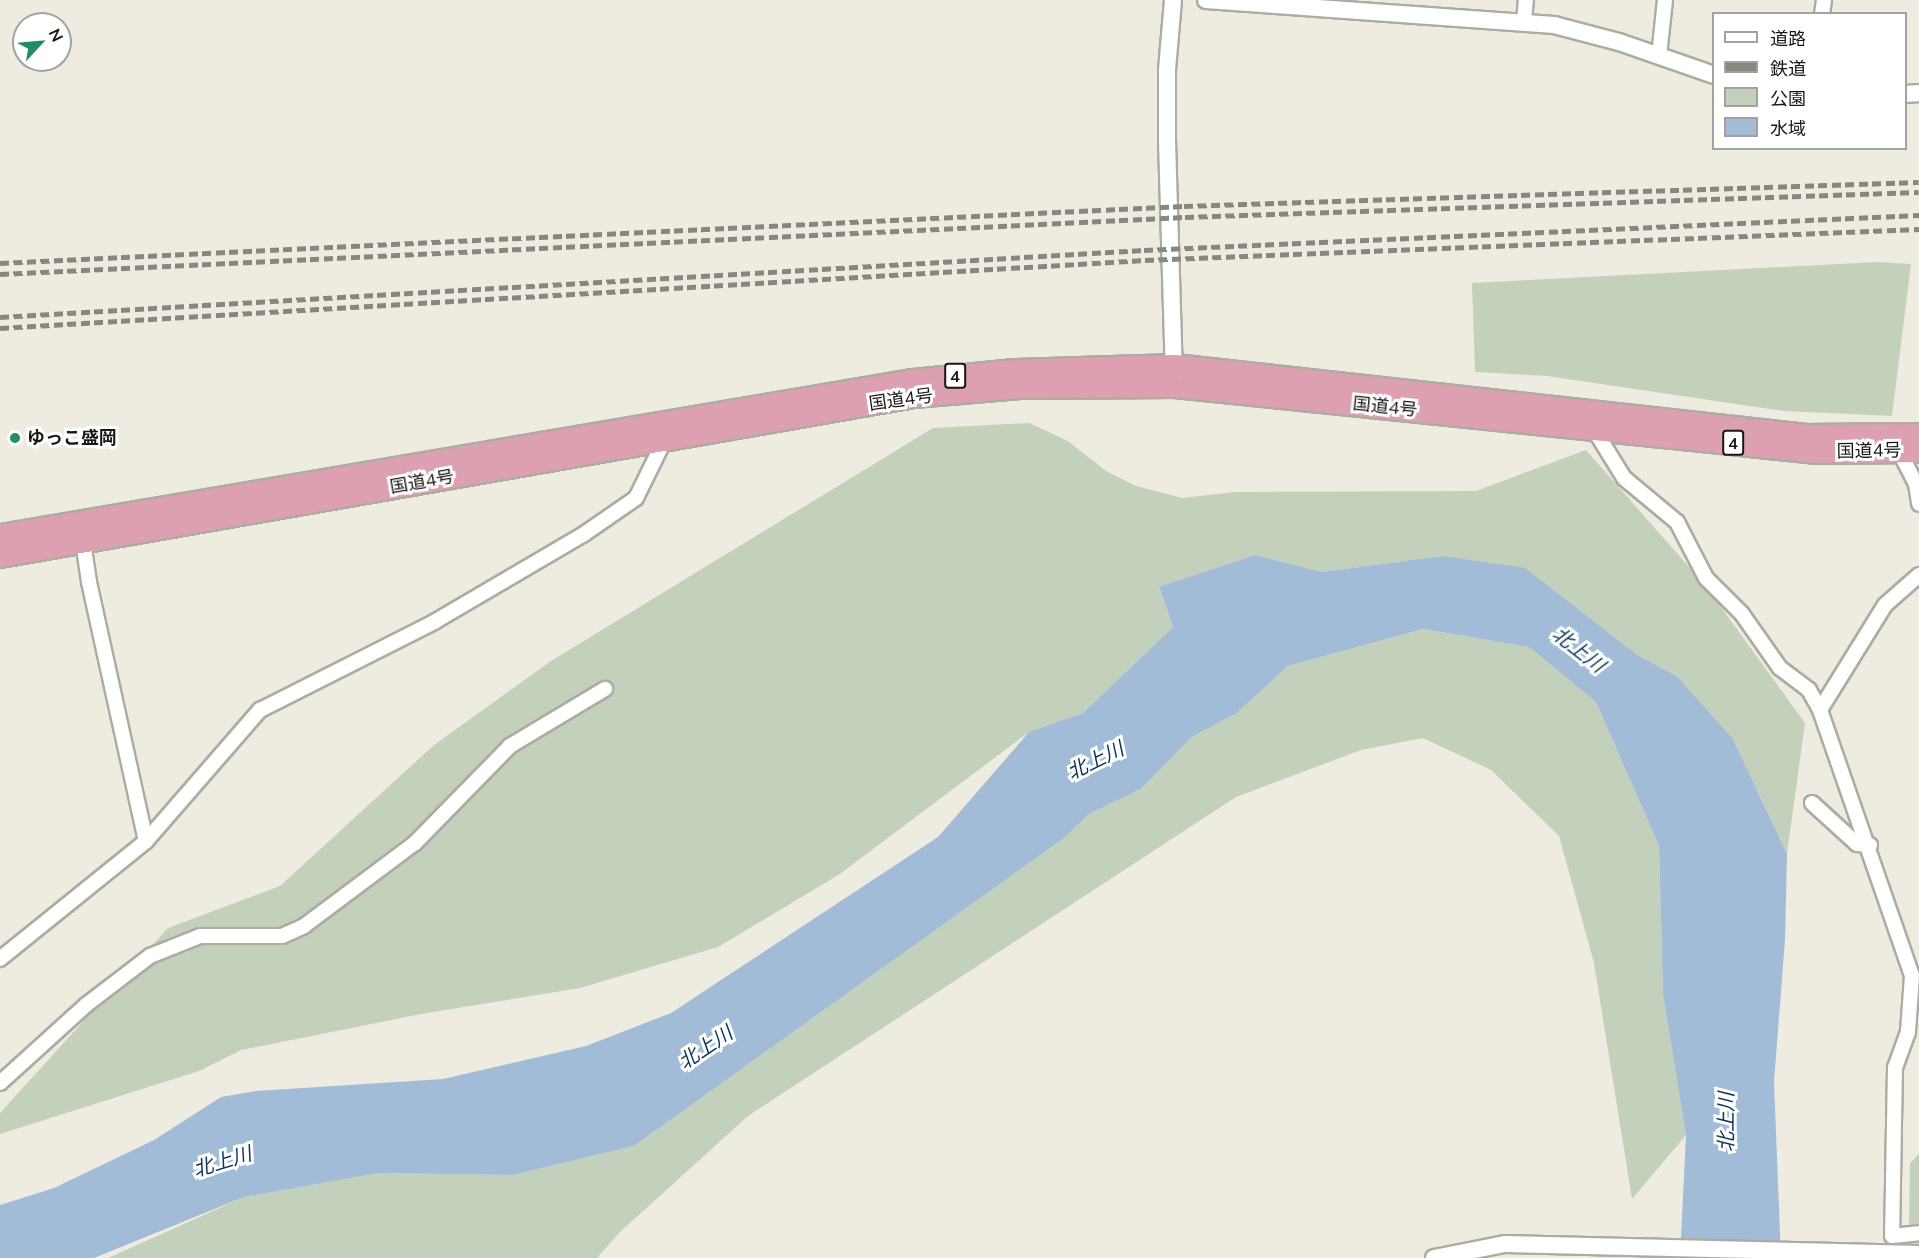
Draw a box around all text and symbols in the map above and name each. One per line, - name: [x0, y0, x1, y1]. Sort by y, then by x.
- north arrow: [12, 12, 72, 72]
- legend: [1712, 12, 1907, 150]
- text: N: [45, 25, 68, 45]
- text: 道路: [1770, 27, 1806, 50]
- text: 鉄道: [1770, 57, 1806, 80]
- text: 公園: [1770, 87, 1806, 110]
- text: 水域: [1770, 117, 1806, 140]
- road number: 4: [943, 363, 967, 389]
- street label: 国道4号: [867, 385, 935, 415]
- street label: 国道4号: [1352, 393, 1418, 421]
- place label: ゆっこ盛岡: [27, 427, 117, 449]
- road number: 4: [1721, 430, 1745, 456]
- marker: ゆっこ盛岡: [8, 431, 22, 445]
- street label: 国道4号: [1836, 440, 1902, 462]
- street label: 国道4号: [388, 466, 456, 498]
- water label: 北上川: [1548, 621, 1610, 677]
- water label: 北上川: [1063, 736, 1127, 784]
- water label: 北上川: [673, 1020, 737, 1074]
- water label: 北上川: [1713, 1092, 1737, 1152]
- water label: 北上川: [190, 1141, 254, 1181]

